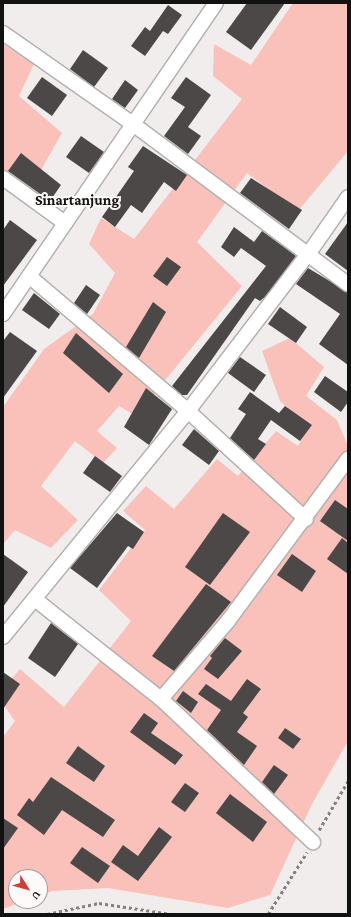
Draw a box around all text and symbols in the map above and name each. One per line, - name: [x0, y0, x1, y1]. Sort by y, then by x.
- district label: Sinartanjung: [35, 192, 119, 210]
- north arrow: [8, 869, 48, 909]
- text: U: [30, 889, 44, 902]

